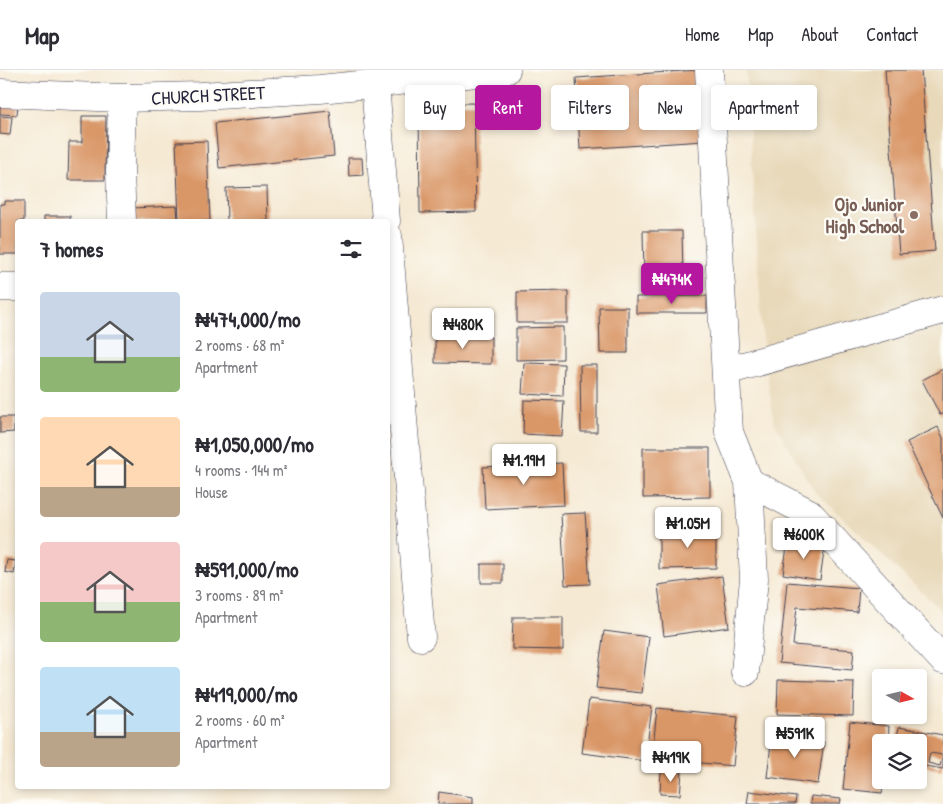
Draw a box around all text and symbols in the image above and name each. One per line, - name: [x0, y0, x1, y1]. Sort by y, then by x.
- text: Map: [25, 19, 59, 51]
- text: Home: [685, 22, 720, 47]
- text: Map: [748, 22, 773, 47]
- text: About: [801, 22, 838, 47]
- text: Contact: [866, 22, 918, 47]
- street label: CHURCH STREET: [150, 79, 267, 111]
- chip: Buy: [405, 85, 465, 130]
- chip: Rent: [475, 85, 541, 130]
- chip: Filters: [551, 85, 629, 130]
- chip: New: [639, 85, 701, 130]
- chip: Apartment: [711, 85, 817, 130]
- place label: Ojo Junior High School: [826, 191, 905, 240]
- marker: Ojo Junior High School: [908, 209, 920, 221]
- text: 7 homes: [40, 235, 103, 264]
- icon: filters: [337, 235, 365, 263]
- pin: ₦474K: [637, 262, 707, 305]
- text: ₦474K: [652, 268, 692, 290]
- text: ₦474,000/mo: [195, 305, 300, 334]
- pin: ₦480K: [428, 308, 498, 350]
- icon: home: [80, 312, 140, 372]
- text: ₦480K: [443, 313, 483, 335]
- text: 2 rooms · 68 m²: [195, 334, 284, 356]
- text: Apartment: [195, 356, 258, 378]
- text: ₦1,050,000/mo: [195, 430, 314, 459]
- icon: home: [80, 437, 140, 497]
- pin: ₦1.19M: [483, 444, 565, 486]
- text: ₦1.19M: [503, 449, 545, 471]
- text: 4 rooms · 144 m²: [195, 459, 287, 481]
- text: House: [195, 481, 228, 503]
- pin: ₦1.05M: [647, 506, 729, 549]
- text: ₦1.05M: [666, 512, 710, 534]
- pin: ₦600K: [769, 518, 839, 560]
- text: ₦600K: [784, 523, 824, 545]
- text: ₦591,000/mo: [195, 555, 298, 584]
- icon: home: [80, 562, 140, 622]
- text: 3 rooms · 89 m²: [195, 584, 284, 606]
- text: Apartment: [195, 606, 258, 628]
- north arrow: [872, 669, 928, 724]
- map controls: [872, 669, 927, 789]
- text: ₦419,000/mo: [195, 680, 297, 709]
- icon: home: [80, 687, 140, 747]
- text: 2 rooms · 60 m²: [195, 709, 285, 731]
- pin: ₦591K: [760, 716, 830, 759]
- text: ₦591K: [776, 722, 814, 744]
- text: Apartment: [195, 731, 258, 753]
- button: layers: [872, 734, 927, 789]
- pin: ₦419K: [636, 740, 706, 783]
- text: ₦419K: [652, 746, 690, 768]

